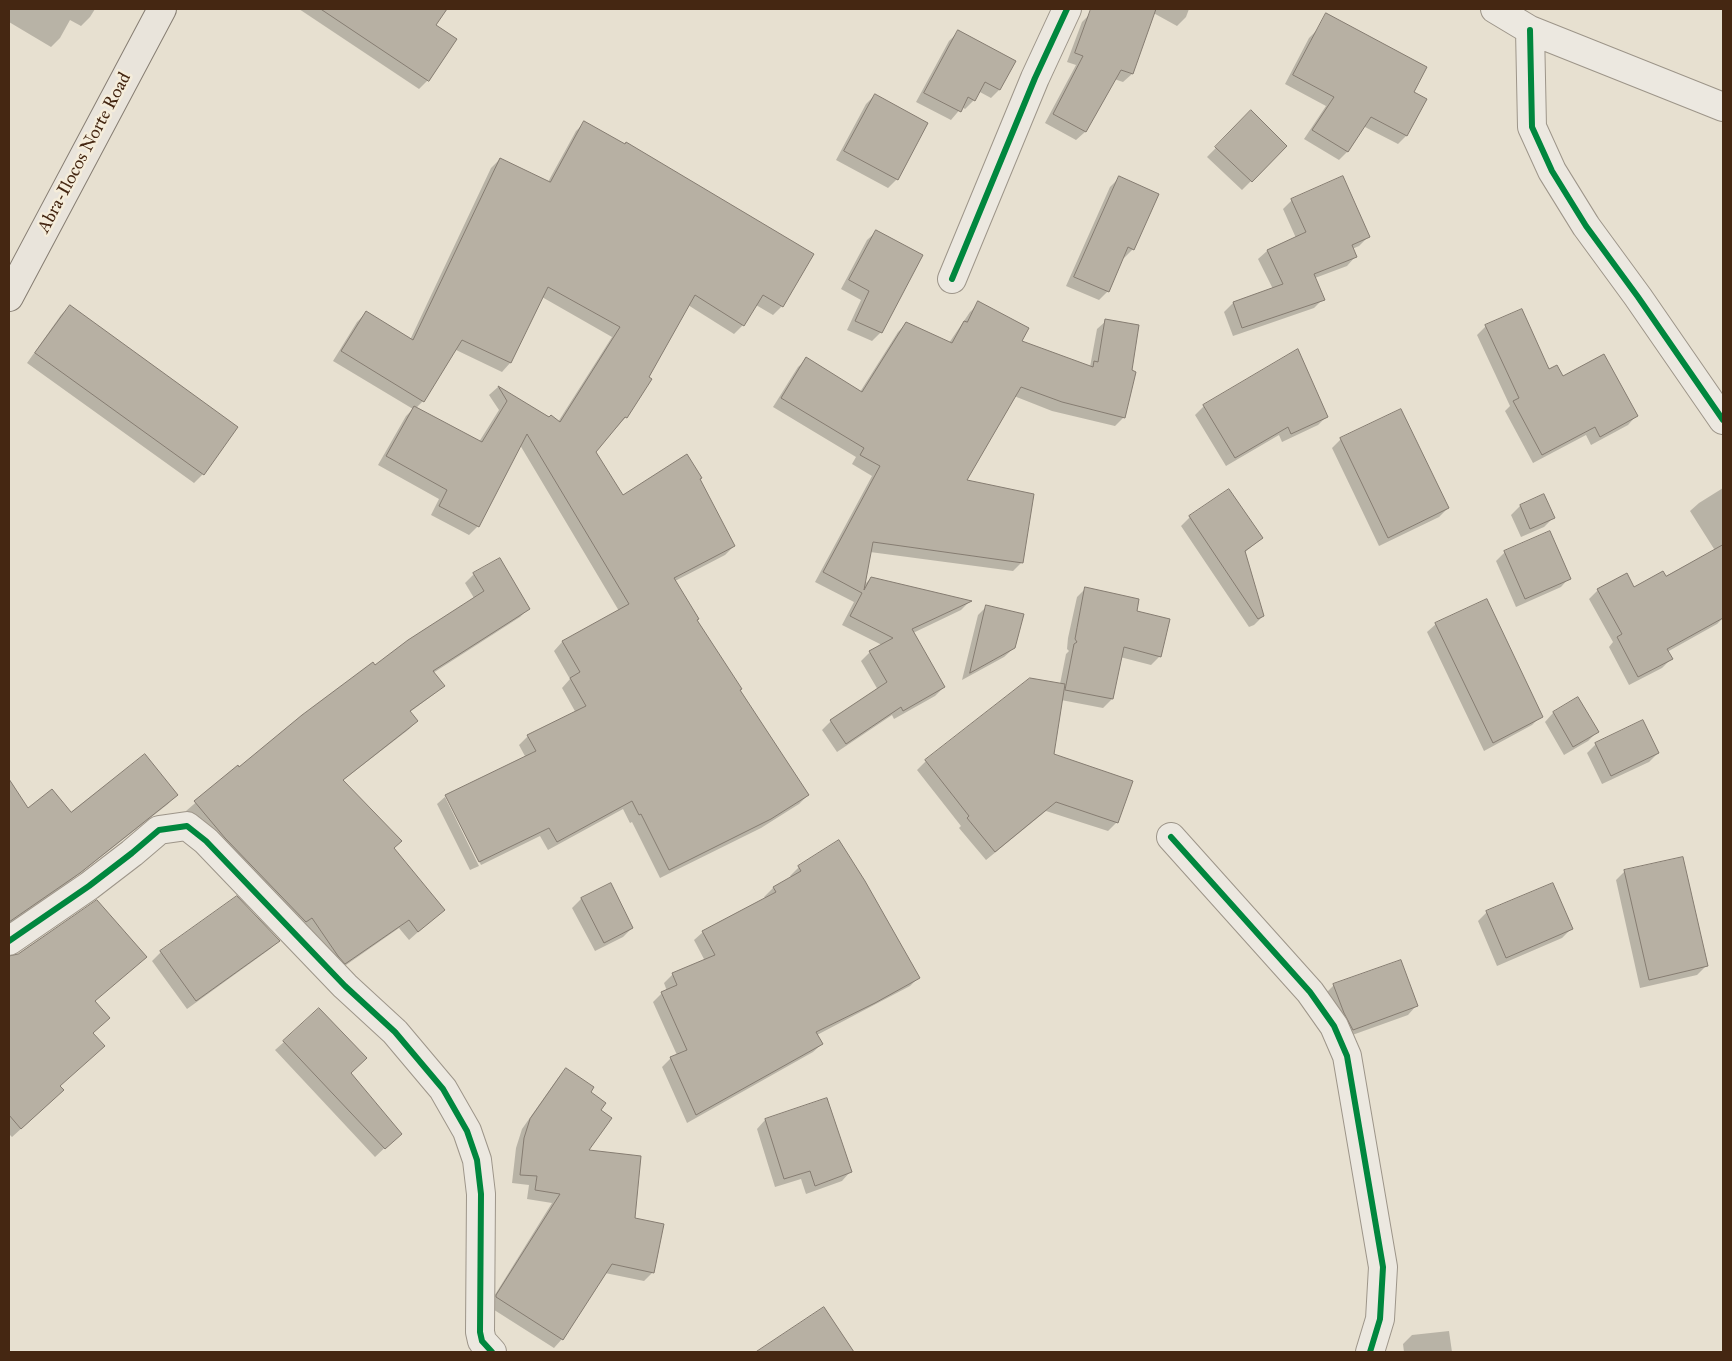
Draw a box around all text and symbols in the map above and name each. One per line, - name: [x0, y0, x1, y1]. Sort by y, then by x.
- street label: Abra-Ilocos Norte Road: [34, 69, 136, 237]

